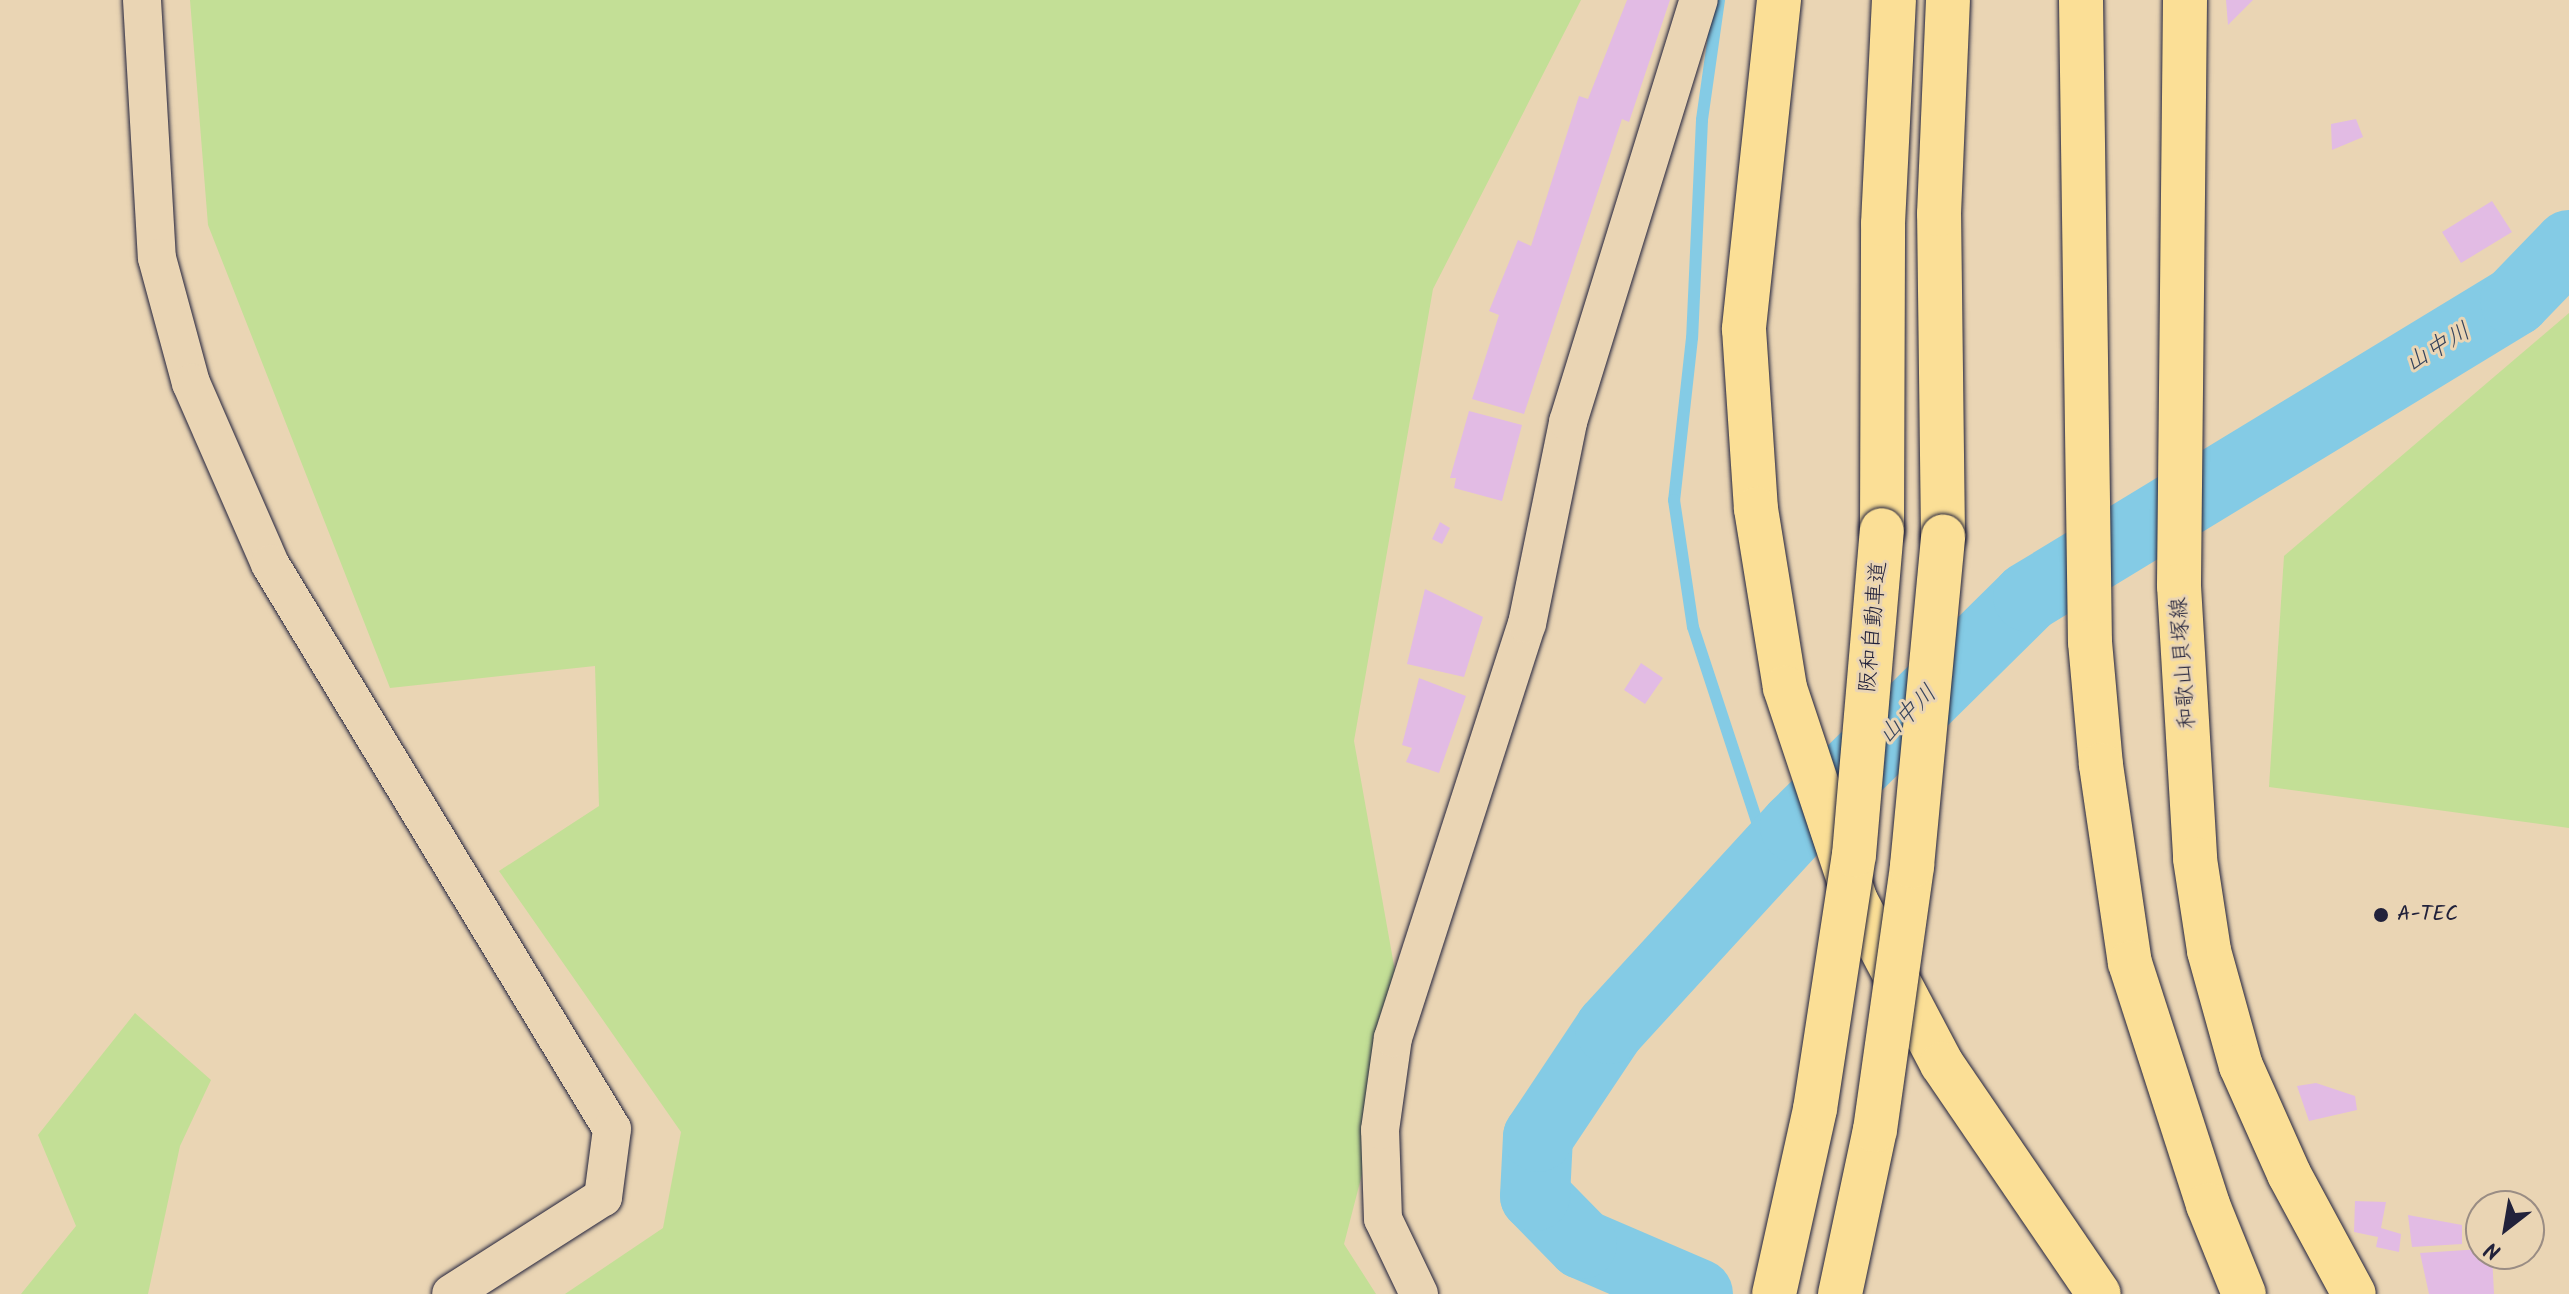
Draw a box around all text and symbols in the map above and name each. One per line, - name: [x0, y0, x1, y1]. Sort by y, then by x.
- water label: 山中川: [2400, 317, 2476, 379]
- street label: 阪和自動車道: [1855, 560, 1893, 694]
- street label: 和歌山貝塚線: [2166, 596, 2202, 730]
- water label: 山中川: [1872, 679, 1944, 751]
- place label: A-TEC: [2397, 902, 2458, 928]
- marker: A-TEC: [2372, 906, 2390, 924]
- north arrow: [2465, 1190, 2545, 1270]
- text: N: [2478, 1231, 2508, 1268]

